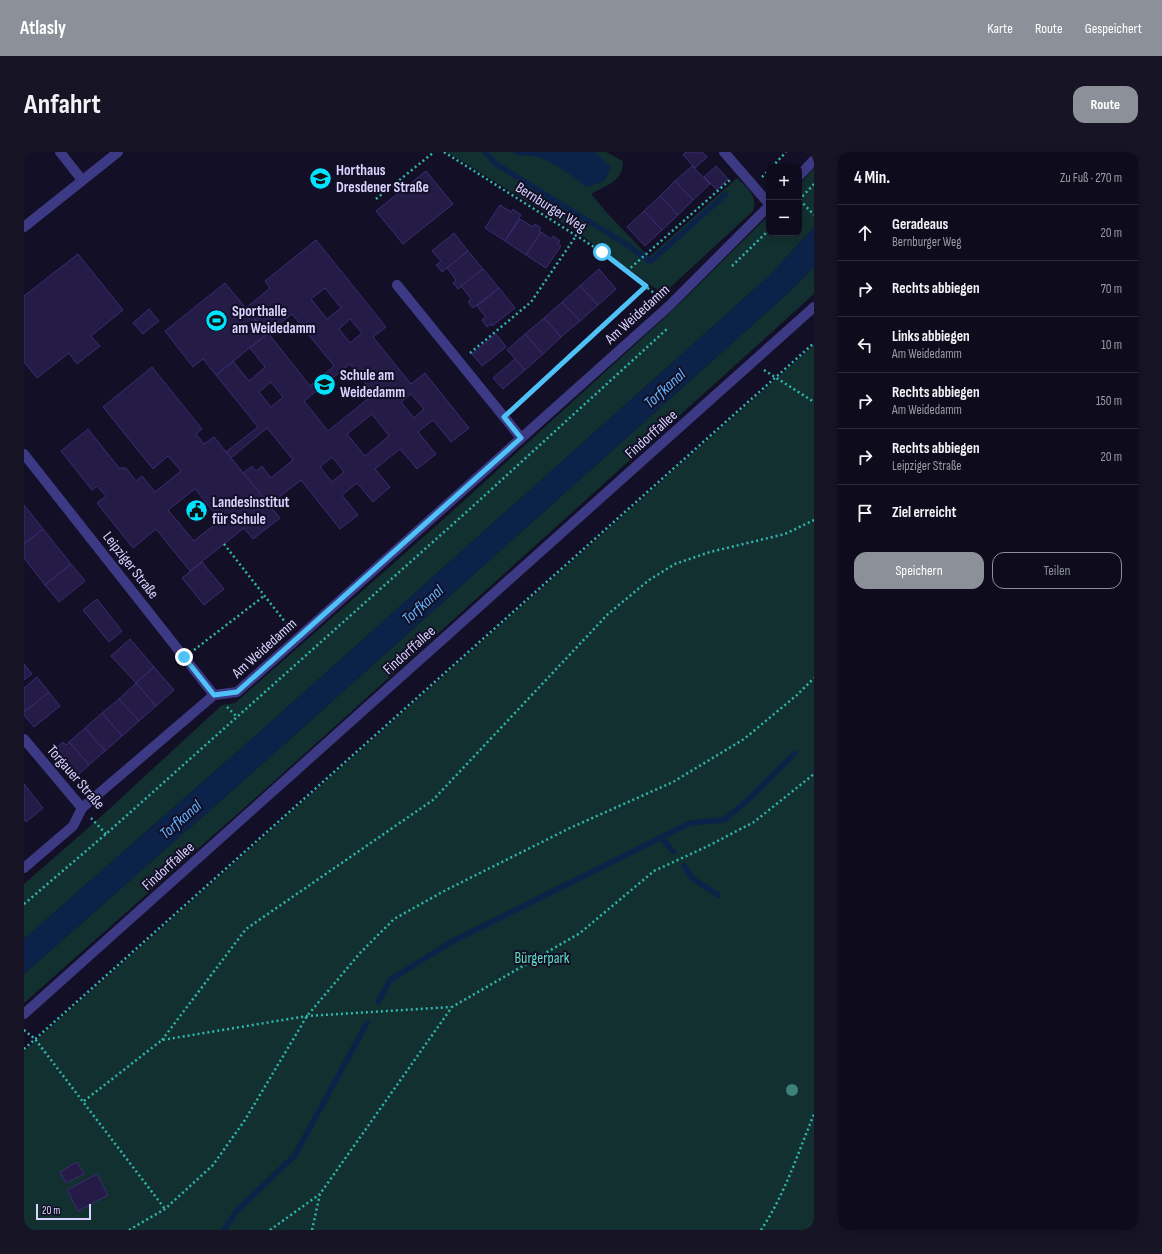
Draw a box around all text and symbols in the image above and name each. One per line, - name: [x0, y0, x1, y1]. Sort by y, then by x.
- text: Atlasly: [20, 17, 66, 40]
- text: Karte: [987, 20, 1013, 37]
- text: Route: [1035, 20, 1063, 37]
- text: Gespeichert: [1085, 20, 1142, 37]
- button: Route: [1073, 86, 1138, 123]
- text: Anfahrt: [24, 88, 101, 121]
- place label: Horthaus Dresdener Straße: [336, 161, 429, 197]
- map controls: [766, 164, 802, 236]
- button: +: [766, 164, 802, 200]
- school or university icon: Horthaus Dresdener Straße: [307, 166, 333, 192]
- text: 4 Min.: [854, 168, 890, 188]
- text: Zu Fuß · 270 m: [1060, 170, 1122, 186]
- street label: Bernburger Weg: [512, 178, 590, 237]
- button: −: [766, 200, 802, 236]
- text: Geradeaus: [892, 215, 948, 234]
- icon: ahead: [854, 222, 876, 244]
- text: 20 m: [1100, 225, 1122, 241]
- text: Bernburger Weg: [892, 234, 961, 250]
- route start: [593, 243, 611, 261]
- icon: right: [854, 278, 876, 300]
- text: Rechts abbiegen: [892, 279, 980, 298]
- street label: Am Weidedamm: [600, 280, 674, 349]
- text: 70 m: [1101, 281, 1122, 297]
- place label: Sporthalle am Weidedamm: [232, 302, 316, 338]
- sports icon: Sporthalle am Weidedamm: [204, 307, 230, 333]
- text: Links abbiegen: [892, 327, 970, 346]
- icon: left: [854, 334, 876, 356]
- text: 10 m: [1101, 337, 1122, 353]
- text: Am Weidedamm: [892, 346, 962, 362]
- water label: Torfkanal: [640, 365, 690, 413]
- place label: Schule am Weidedamm: [340, 366, 405, 402]
- school or university icon: Schule am Weidedamm: [312, 371, 338, 397]
- text: Rechts abbiegen: [892, 383, 980, 402]
- icon: right: [854, 390, 876, 412]
- text: 150 m: [1096, 393, 1122, 409]
- text: Am Weidedamm: [892, 402, 962, 418]
- street label: Findorffallee: [621, 406, 681, 463]
- text: Rechts abbiegen: [892, 439, 980, 458]
- icon: right: [854, 446, 876, 468]
- text: 20 m: [1100, 449, 1122, 465]
- text: Leipziger Straße: [892, 458, 962, 474]
- place label: Landesinstitut für Schule: [212, 493, 289, 529]
- public building icon: Landesinstitut für Schule: [183, 498, 209, 524]
- icon: arrive: [854, 502, 876, 524]
- text: Ziel erreicht: [892, 503, 956, 522]
- street label: Leipziger Straße: [98, 528, 163, 603]
- button: Speichern: [854, 552, 984, 589]
- button: Teilen: [992, 552, 1122, 589]
- water label: Torfkanal: [398, 581, 448, 629]
- street label: Am Weidedamm: [227, 614, 301, 683]
- street label: Findorffallee: [379, 622, 439, 679]
- route end: [175, 648, 193, 666]
- street label: Torgauer Straße: [43, 741, 109, 813]
- water label: Torfkanal: [156, 796, 207, 843]
- street label: Findorffallee: [138, 838, 198, 895]
- park label: Bürgerpark: [514, 949, 570, 968]
- scale bar: [36, 1202, 91, 1221]
- text: 20 m: [42, 1204, 60, 1217]

